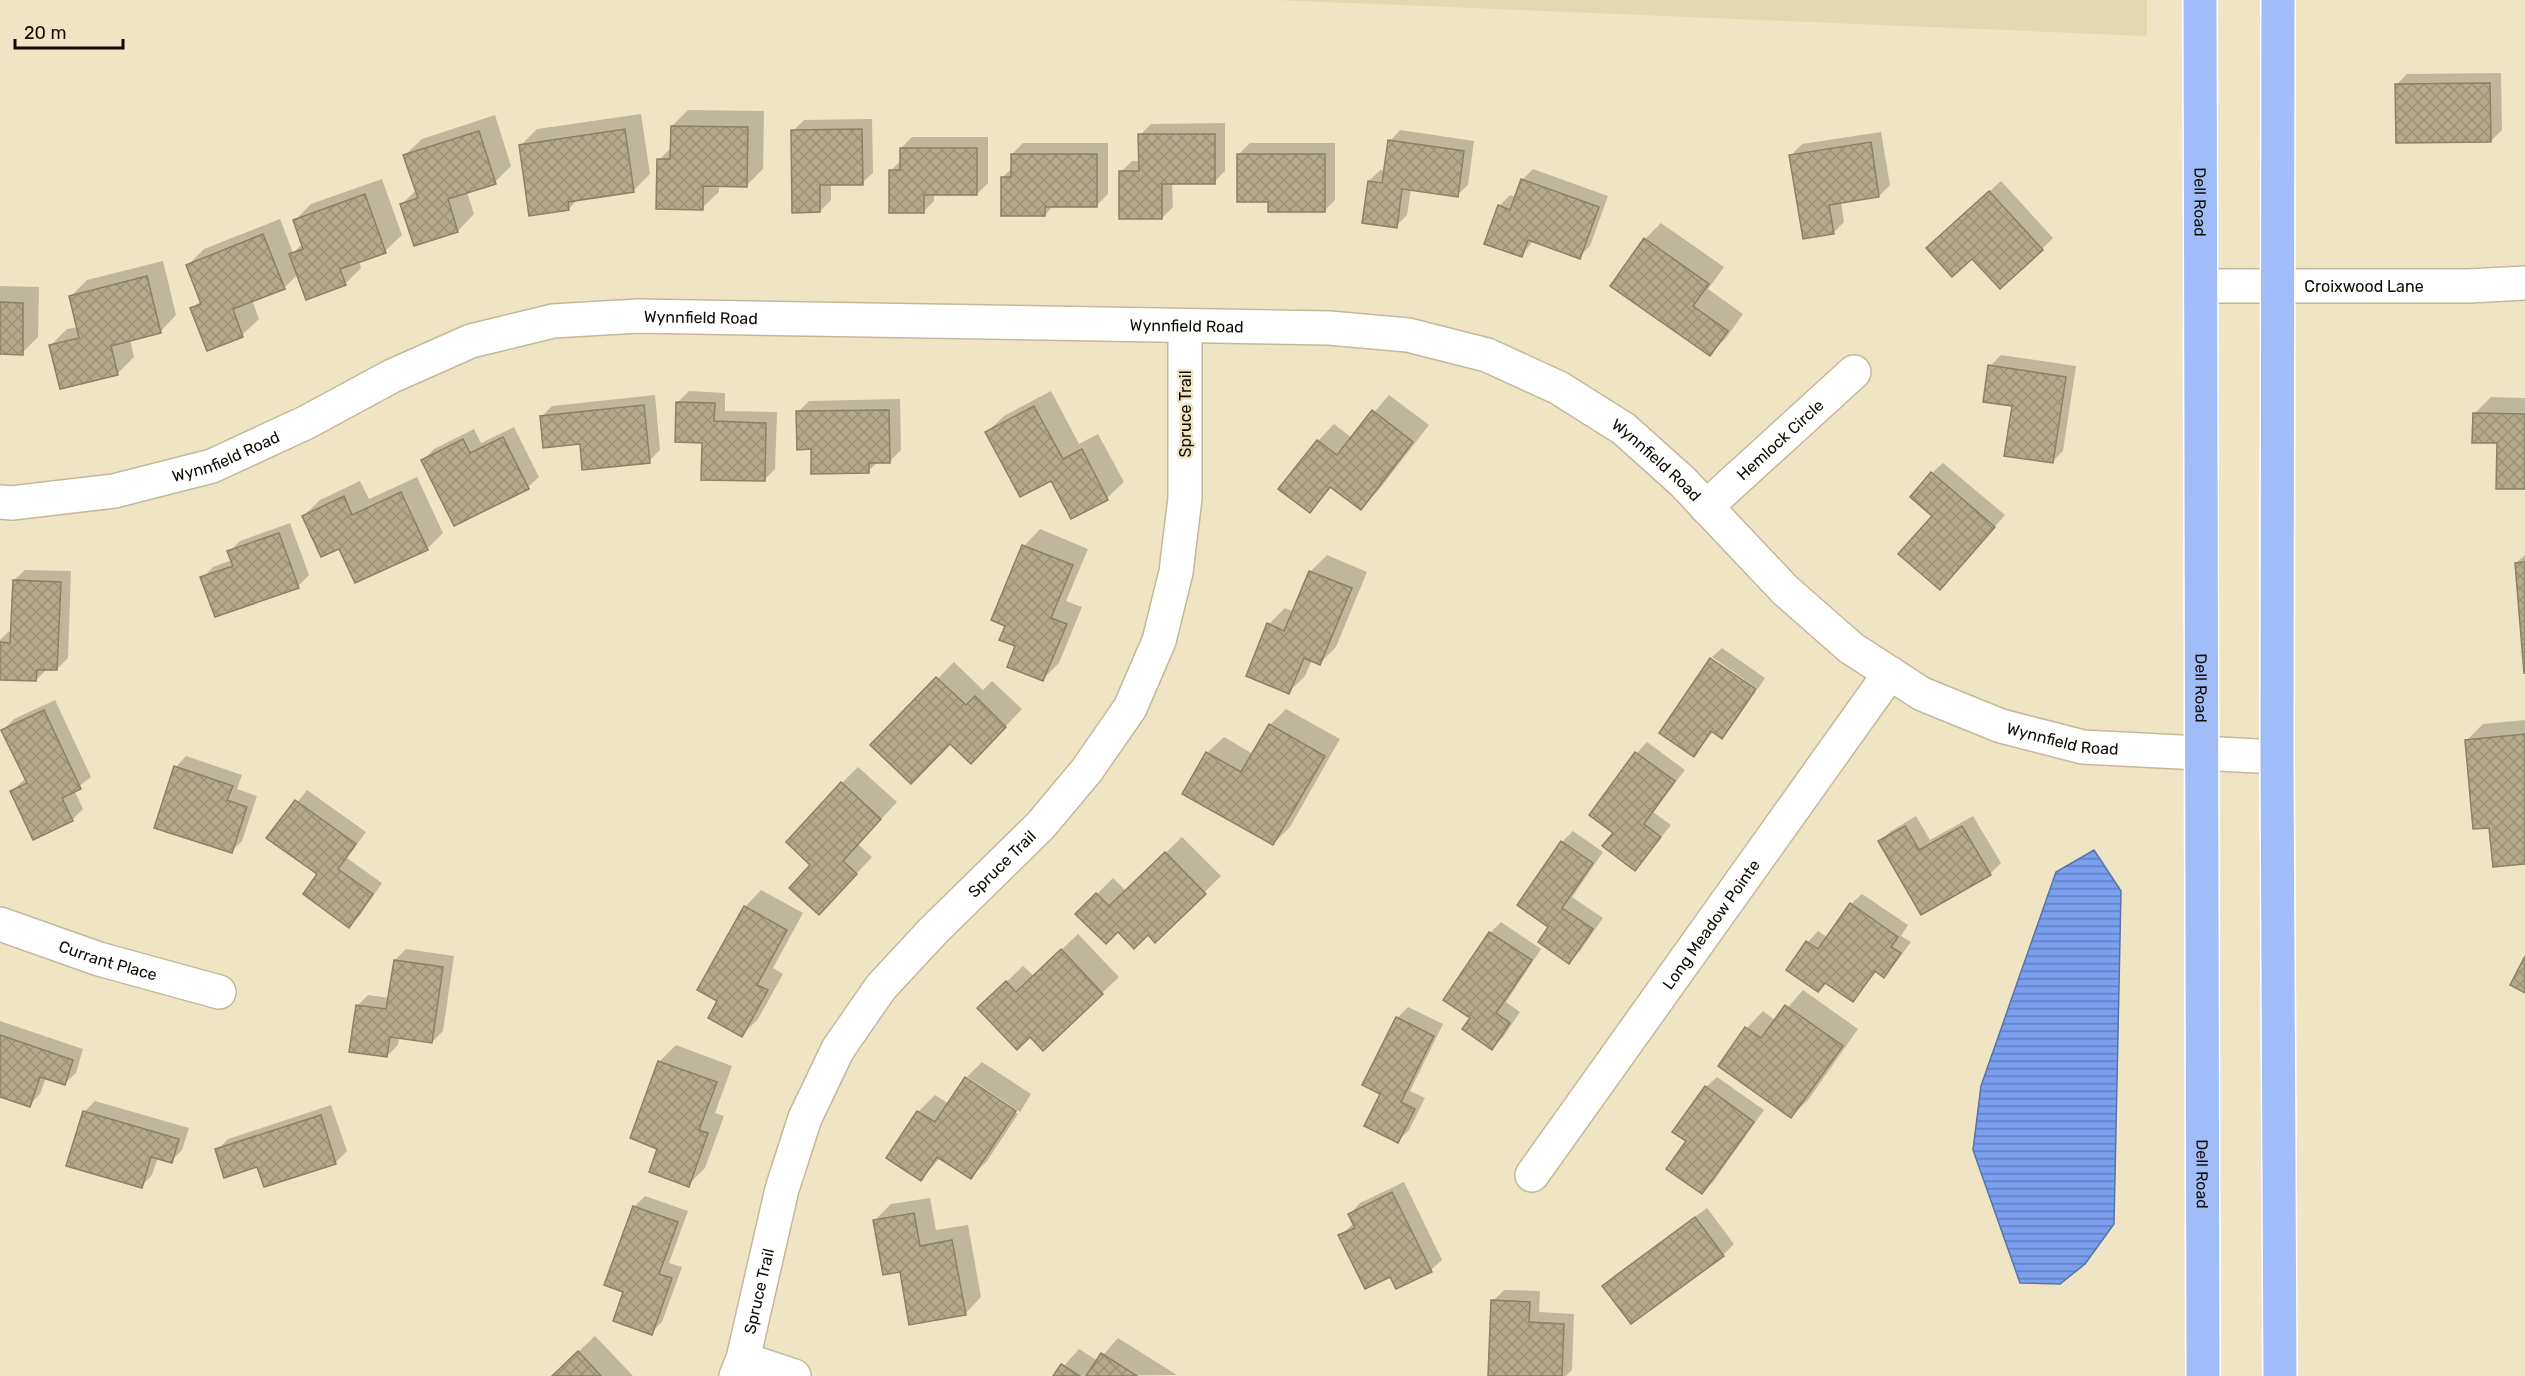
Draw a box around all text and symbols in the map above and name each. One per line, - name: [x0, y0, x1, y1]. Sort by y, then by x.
- scale bar: [15, 12, 123, 50]
- text: 20 m: [24, 22, 66, 44]
- street label: Dell Road: [2191, 167, 2210, 237]
- street label: Croixwood Lane: [2304, 277, 2424, 296]
- street label: Wynnfield Road: [644, 307, 758, 328]
- street label: Wynnfield Road: [1130, 315, 1244, 336]
- street label: Spruce Trail: [1176, 370, 1195, 458]
- street label: Hemlock Circle: [1733, 395, 1827, 484]
- street label: Wynnfield Road: [1609, 414, 1705, 505]
- street label: Wynnfield Road: [170, 427, 282, 485]
- street label: Dell Road: [2192, 653, 2211, 723]
- street label: Wynnfield Road: [2005, 718, 2119, 758]
- street label: Spruce Trail: [964, 826, 1039, 901]
- street label: Long Meadow Pointe: [1658, 856, 1764, 993]
- street label: Currant Place: [56, 936, 159, 984]
- street label: Dell Road: [2193, 1139, 2212, 1209]
- street label: Spruce Trail: [740, 1247, 778, 1336]

